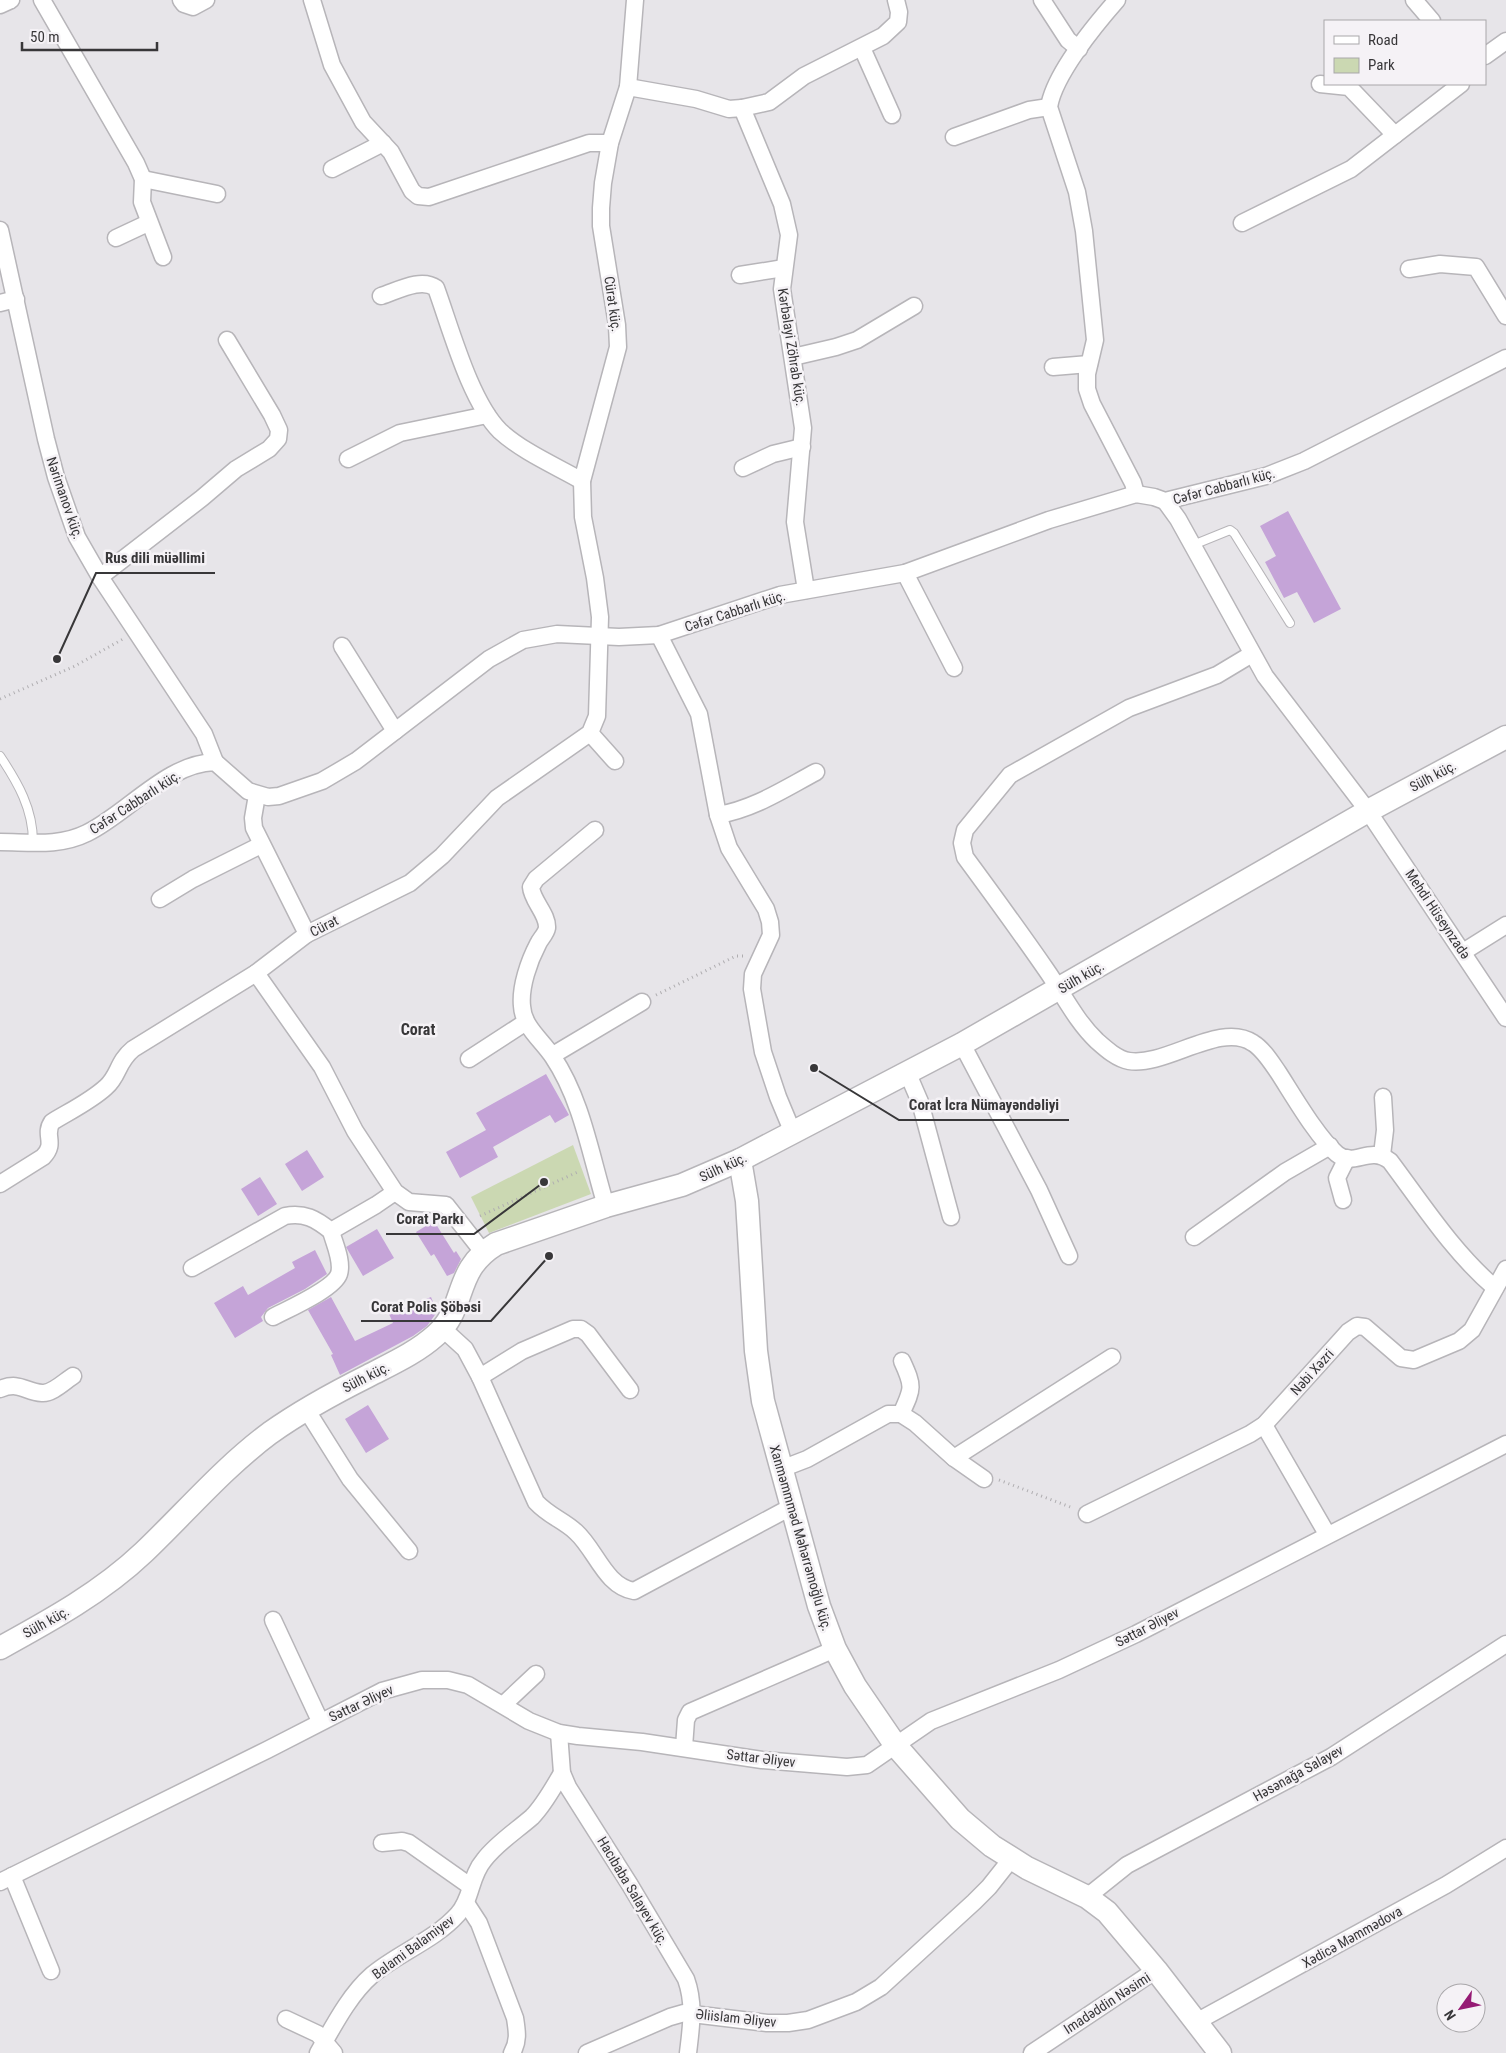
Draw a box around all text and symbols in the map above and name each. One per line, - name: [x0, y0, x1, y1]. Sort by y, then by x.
- scale bar: [22, 20, 158, 52]
- legend: [1324, 20, 1486, 85]
- text: 50 m: [30, 28, 60, 46]
- text: Road: [1368, 31, 1398, 49]
- text: Park: [1368, 56, 1395, 74]
- street label: Cürət küç.: [601, 275, 625, 333]
- street label: Kərbəlayi Zöhrab küç.: [775, 287, 809, 407]
- street label: Nərimanov küç.: [43, 455, 87, 541]
- street label: Cəfər Cabbarlı küç.: [1171, 465, 1277, 507]
- callout: Rus dili müəllimi: [96, 543, 215, 573]
- text: Rus dili müəllimi: [105, 549, 205, 567]
- street label: Cəfər Cabbarlı küç.: [682, 587, 788, 635]
- street label: Sülh küç.: [1407, 757, 1459, 795]
- street label: Cəfər Cabbarlı küç.: [86, 767, 184, 837]
- street label: Mehdi Hüseynzadə: [1402, 866, 1474, 962]
- street label: Cürət: [307, 912, 341, 940]
- street label: Sülh küç.: [1055, 957, 1107, 997]
- district label: Corat: [401, 1020, 435, 1039]
- callout: Corat İcra Nümayəndəliyi: [899, 1090, 1069, 1120]
- text: Corat İcra Nümayəndəliyi: [909, 1096, 1059, 1114]
- street label: Sülh küç.: [697, 1149, 749, 1185]
- callout: Corat Parkı: [386, 1204, 474, 1234]
- text: Corat Parkı: [396, 1210, 464, 1228]
- callout: Corat Polis Şöbəsi: [361, 1291, 491, 1321]
- text: Corat Polis Şöbəsi: [371, 1298, 481, 1316]
- street label: Nəbi Xəzri: [1287, 1346, 1337, 1398]
- street label: Sülh küç.: [340, 1358, 392, 1396]
- street label: Xanməmmməd Məhərrəmoğlu küç.: [767, 1443, 835, 1633]
- street label: Sülh küç.: [20, 1603, 72, 1641]
- street label: Səttar Əliyev: [1113, 1604, 1181, 1650]
- street label: Səttar Əliyev: [326, 1681, 396, 1725]
- street label: Həsənağa Salayev: [1250, 1742, 1346, 1804]
- street label: Səttar Əliyev: [726, 1746, 796, 1770]
- street label: Hacıbaba Salayev küç.: [594, 1834, 672, 1948]
- street label: Xədicə Məmmədova: [1299, 1903, 1405, 1971]
- street label: Balami Balamiyev: [369, 1912, 457, 1982]
- street label: Imadəddin Nəsimi: [1061, 1969, 1153, 2037]
- north arrow: [1436, 1983, 1486, 2033]
- street label: Əliislam Əliyev: [695, 2006, 777, 2030]
- text: N: [1441, 2007, 1459, 2023]

